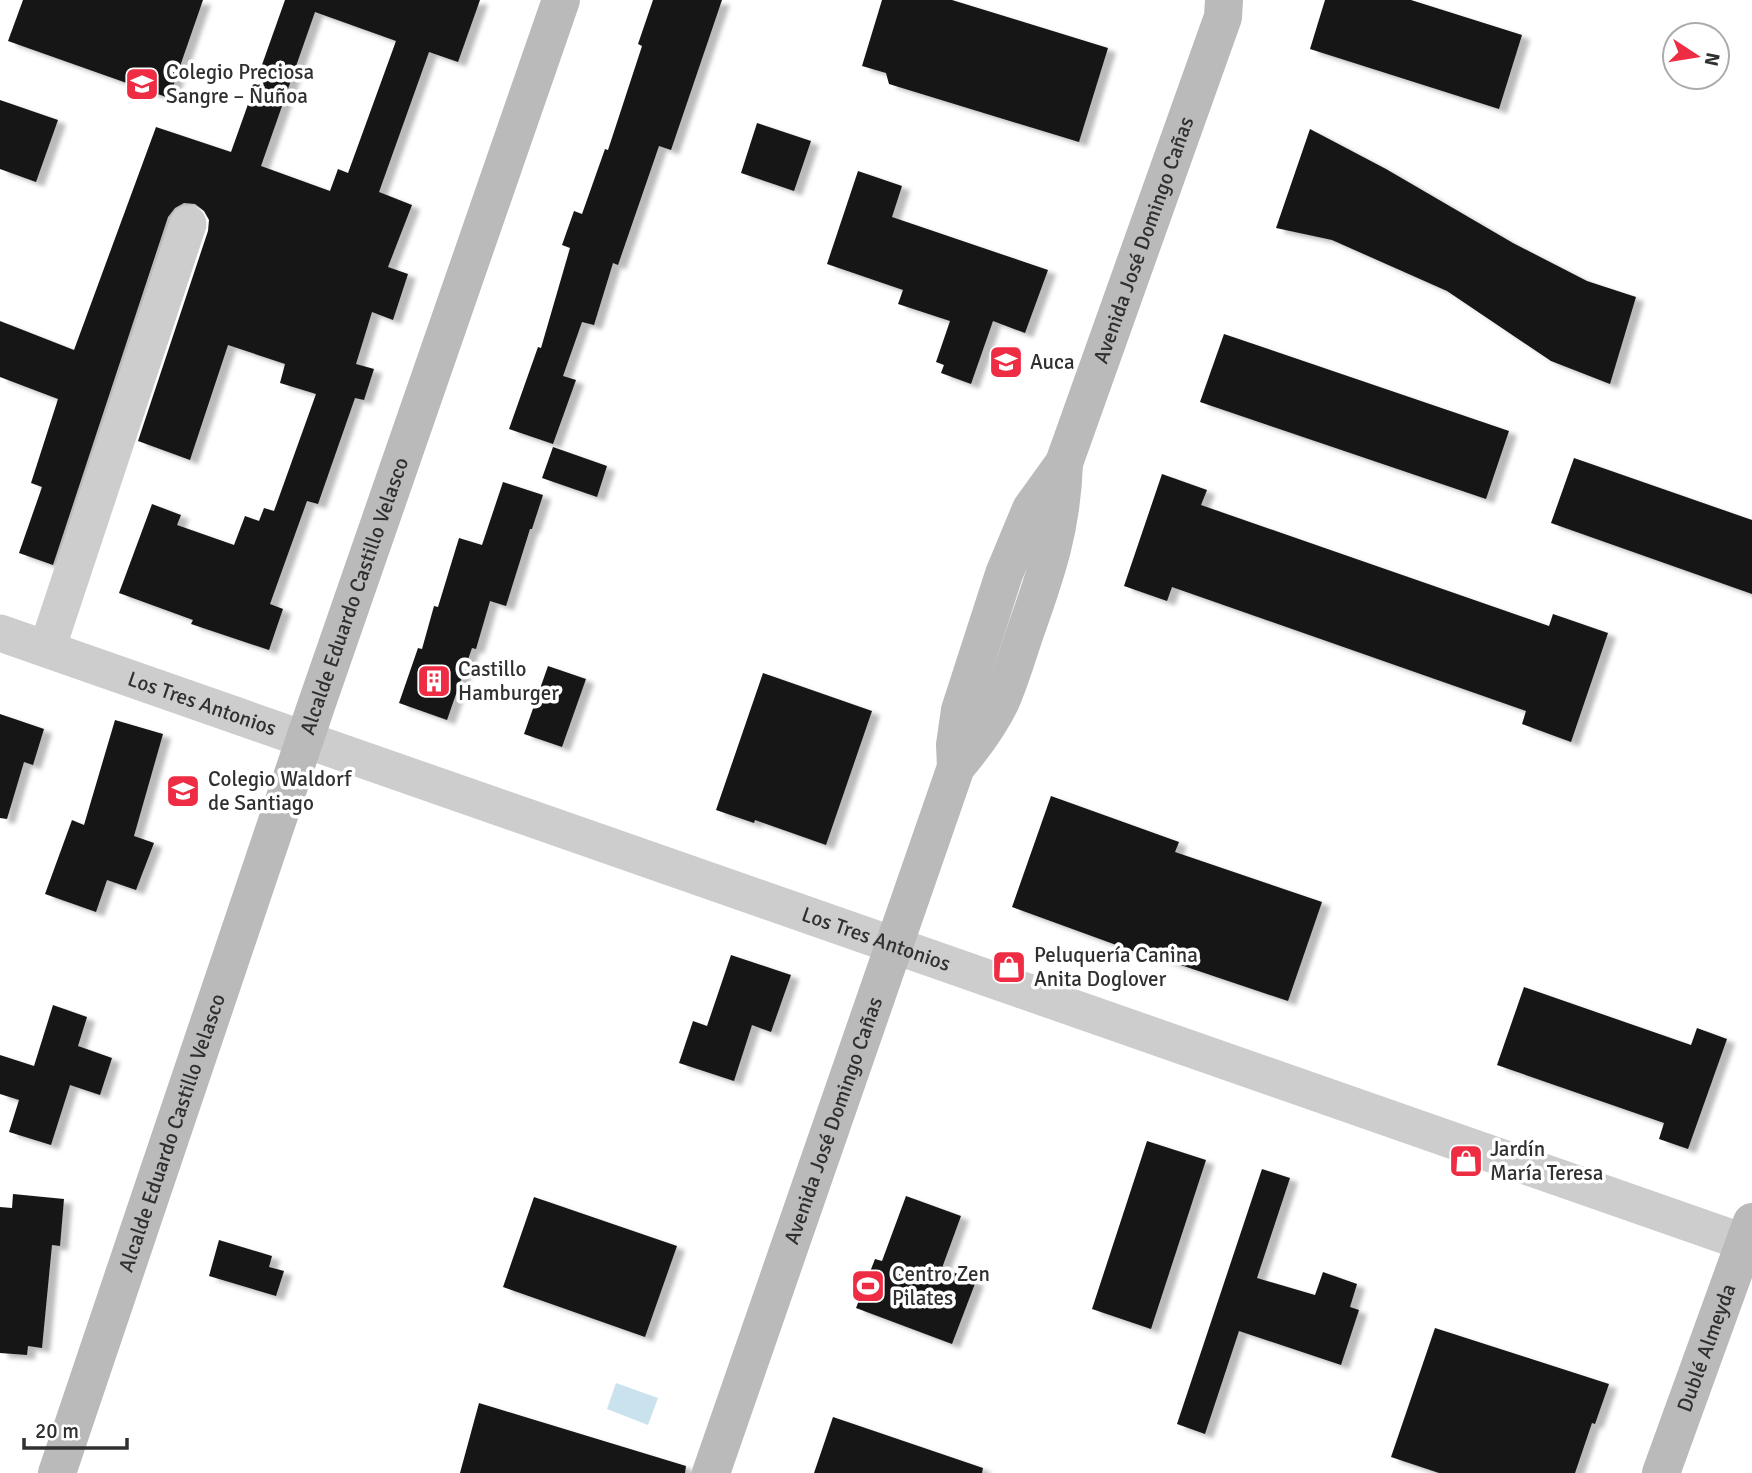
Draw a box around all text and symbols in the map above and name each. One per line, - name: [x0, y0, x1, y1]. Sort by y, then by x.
- north arrow: [1661, 21, 1731, 91]
- text: N: [1699, 50, 1725, 68]
- place label: Colegio Preciosa Sangre – Ñuñoa: [166, 59, 314, 109]
- school or university icon: Colegio Preciosa Sangre – Ñuñoa: [123, 65, 161, 103]
- street label: Avenida José Domingo Cañas: [1088, 113, 1199, 367]
- school or university icon: Auca: [987, 343, 1025, 381]
- place label: Auca: [1030, 349, 1075, 375]
- street label: Alcalde Eduardo Castillo Velasco: [294, 454, 414, 738]
- place label: Castillo Hamburger: [458, 656, 559, 706]
- building icon: Castillo Hamburger: [415, 662, 453, 700]
- street label: Los Tres Antonios: [124, 666, 280, 742]
- place label: Colegio Waldorf de Santiago: [208, 766, 352, 816]
- school or university icon: Colegio Waldorf de Santiago: [164, 772, 202, 810]
- street label: Los Tres Antonios: [798, 901, 954, 977]
- place label: Peluquería Canina Anita Doglover: [1034, 942, 1198, 992]
- shop icon: Peluquería Canina Anita Doglover: [990, 948, 1028, 986]
- street label: Alcalde Eduardo Castillo Velasco: [113, 990, 231, 1275]
- street label: Avenida José Domingo Cañas: [778, 993, 888, 1248]
- place label: Jardín María Teresa: [1490, 1136, 1603, 1186]
- shop icon: Jardín María Teresa: [1447, 1142, 1485, 1180]
- place label: Centro Zen Pilates: [892, 1261, 990, 1311]
- sports icon: Centro Zen Pilates: [849, 1267, 887, 1305]
- street label: Dublé Almeyda: [1671, 1280, 1741, 1416]
- scale bar: [24, 1406, 128, 1450]
- text: 20 m: [35, 1418, 79, 1444]

